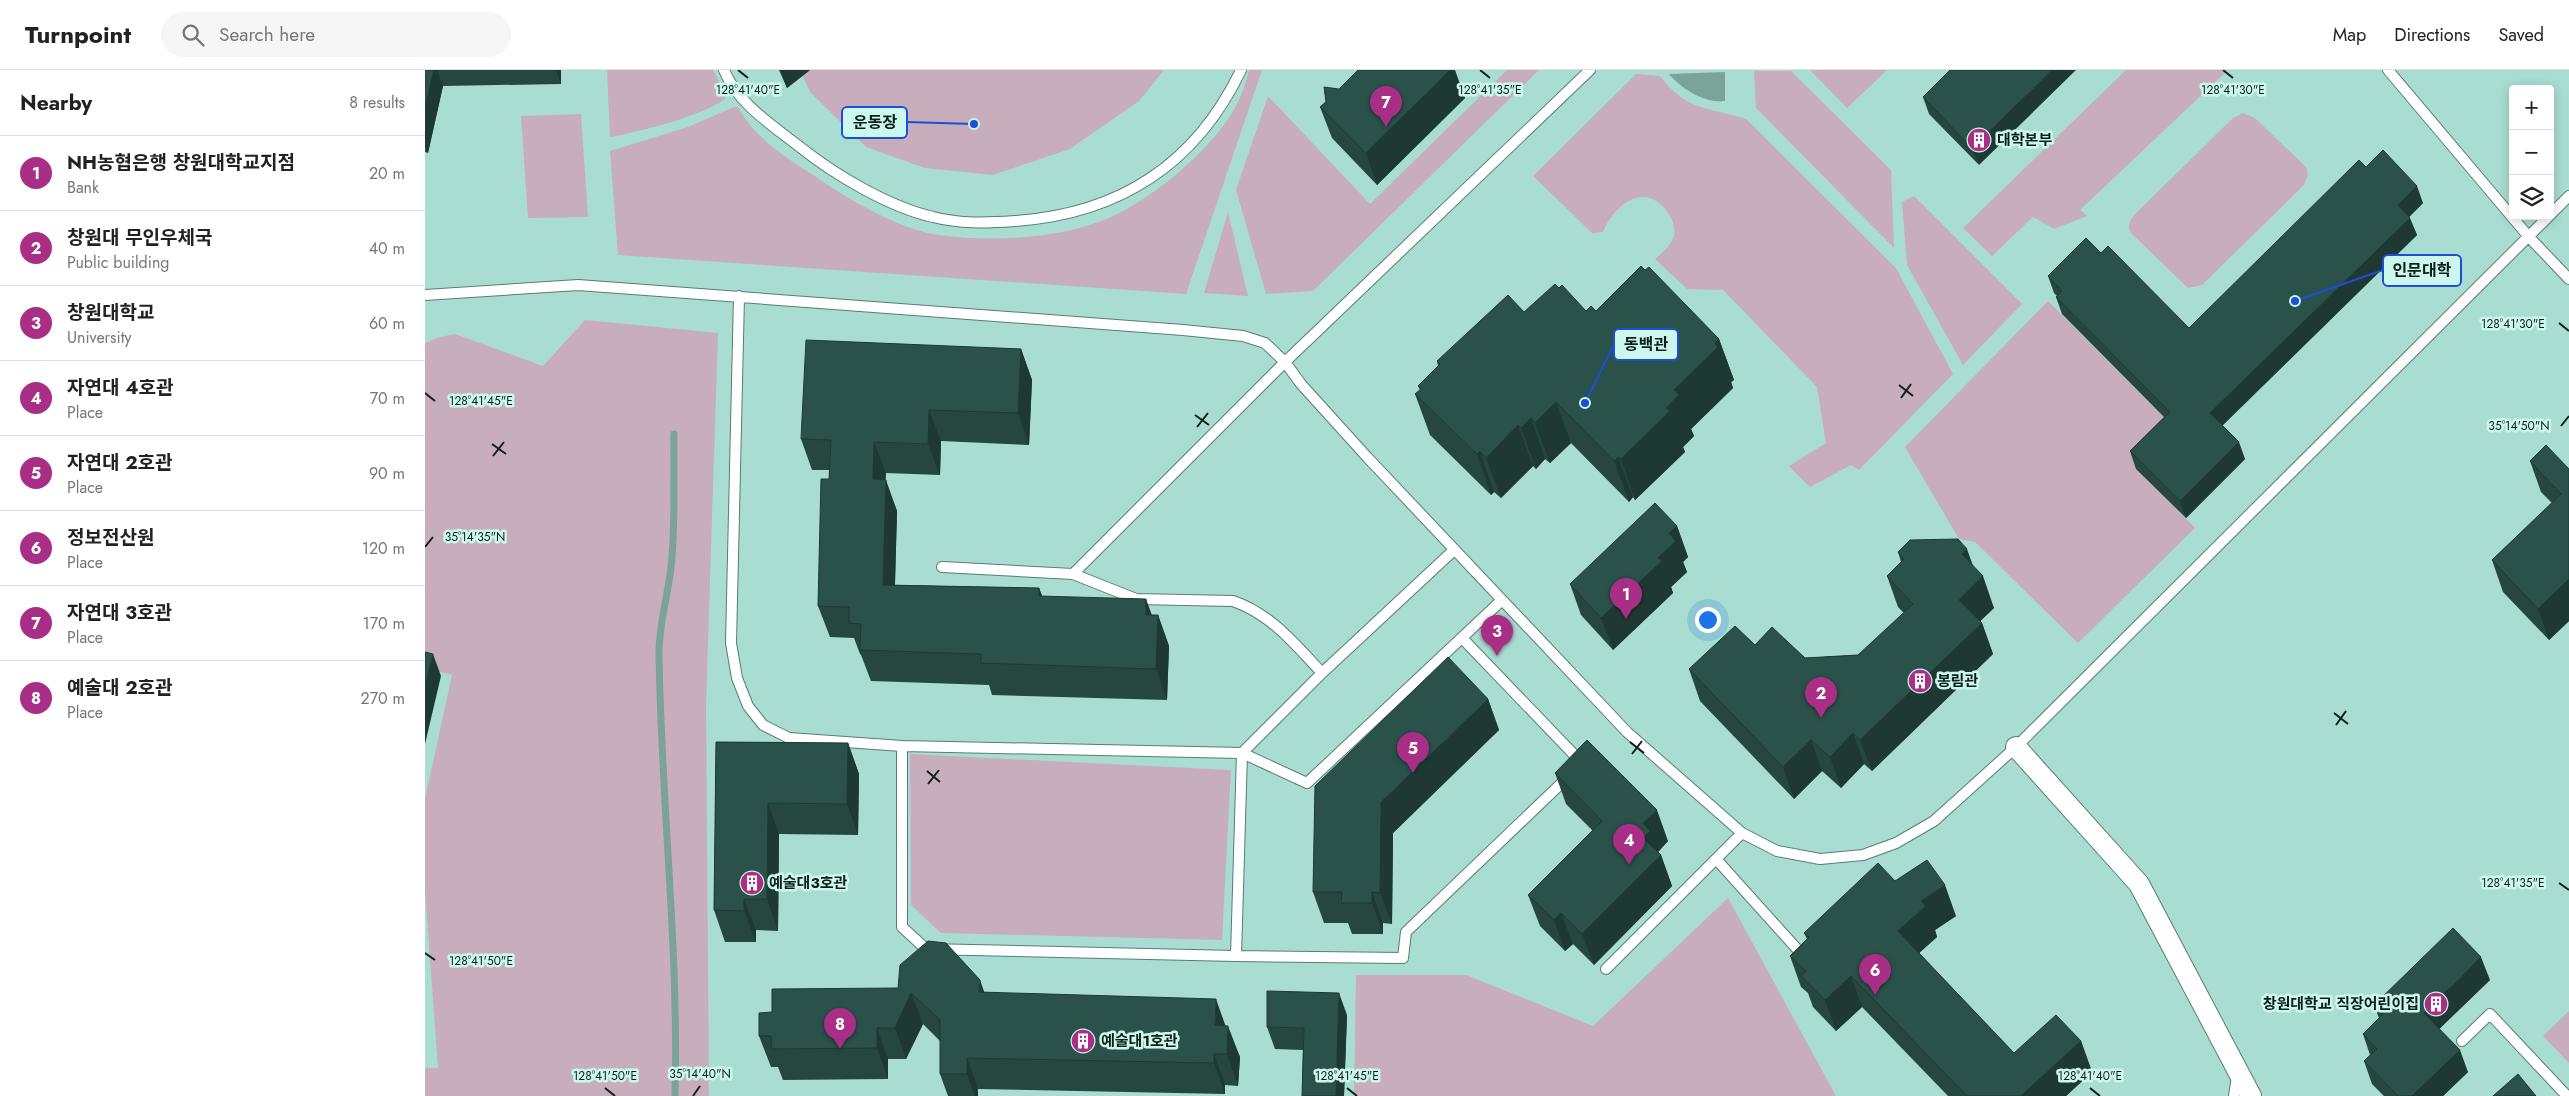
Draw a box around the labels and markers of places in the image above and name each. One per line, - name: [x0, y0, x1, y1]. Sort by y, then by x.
- pin: 7: [1370, 86, 1402, 127]
- callout: 운동장: [842, 107, 907, 138]
- building icon: 대학본부: [1966, 127, 1992, 153]
- place label: 대학본부: [1997, 129, 2052, 151]
- callout: 인문대학: [2383, 255, 2461, 286]
- callout: 동백관: [1614, 329, 1678, 360]
- pin: 1: [1610, 578, 1642, 619]
- pin: 3: [1481, 615, 1513, 656]
- building icon: 봉림관: [1907, 668, 1933, 694]
- place label: 봉림관: [1937, 670, 1979, 692]
- pin: 2: [1805, 677, 1837, 718]
- pin: 5: [1397, 732, 1429, 773]
- pin: 4: [1613, 824, 1645, 865]
- building icon: 예술대3호관: [739, 870, 765, 896]
- place label: 예술대3호관: [769, 872, 848, 894]
- pin: 6: [1859, 954, 1891, 995]
- building icon: 창원대학교 직장어린이집: [2423, 991, 2449, 1017]
- place label: 창원대학교 직장어린이집: [2263, 993, 2419, 1015]
- pin: 8: [824, 1008, 856, 1049]
- building icon: 예술대1호관: [1070, 1028, 1096, 1054]
- place label: 예술대1호관: [1101, 1030, 1178, 1052]

